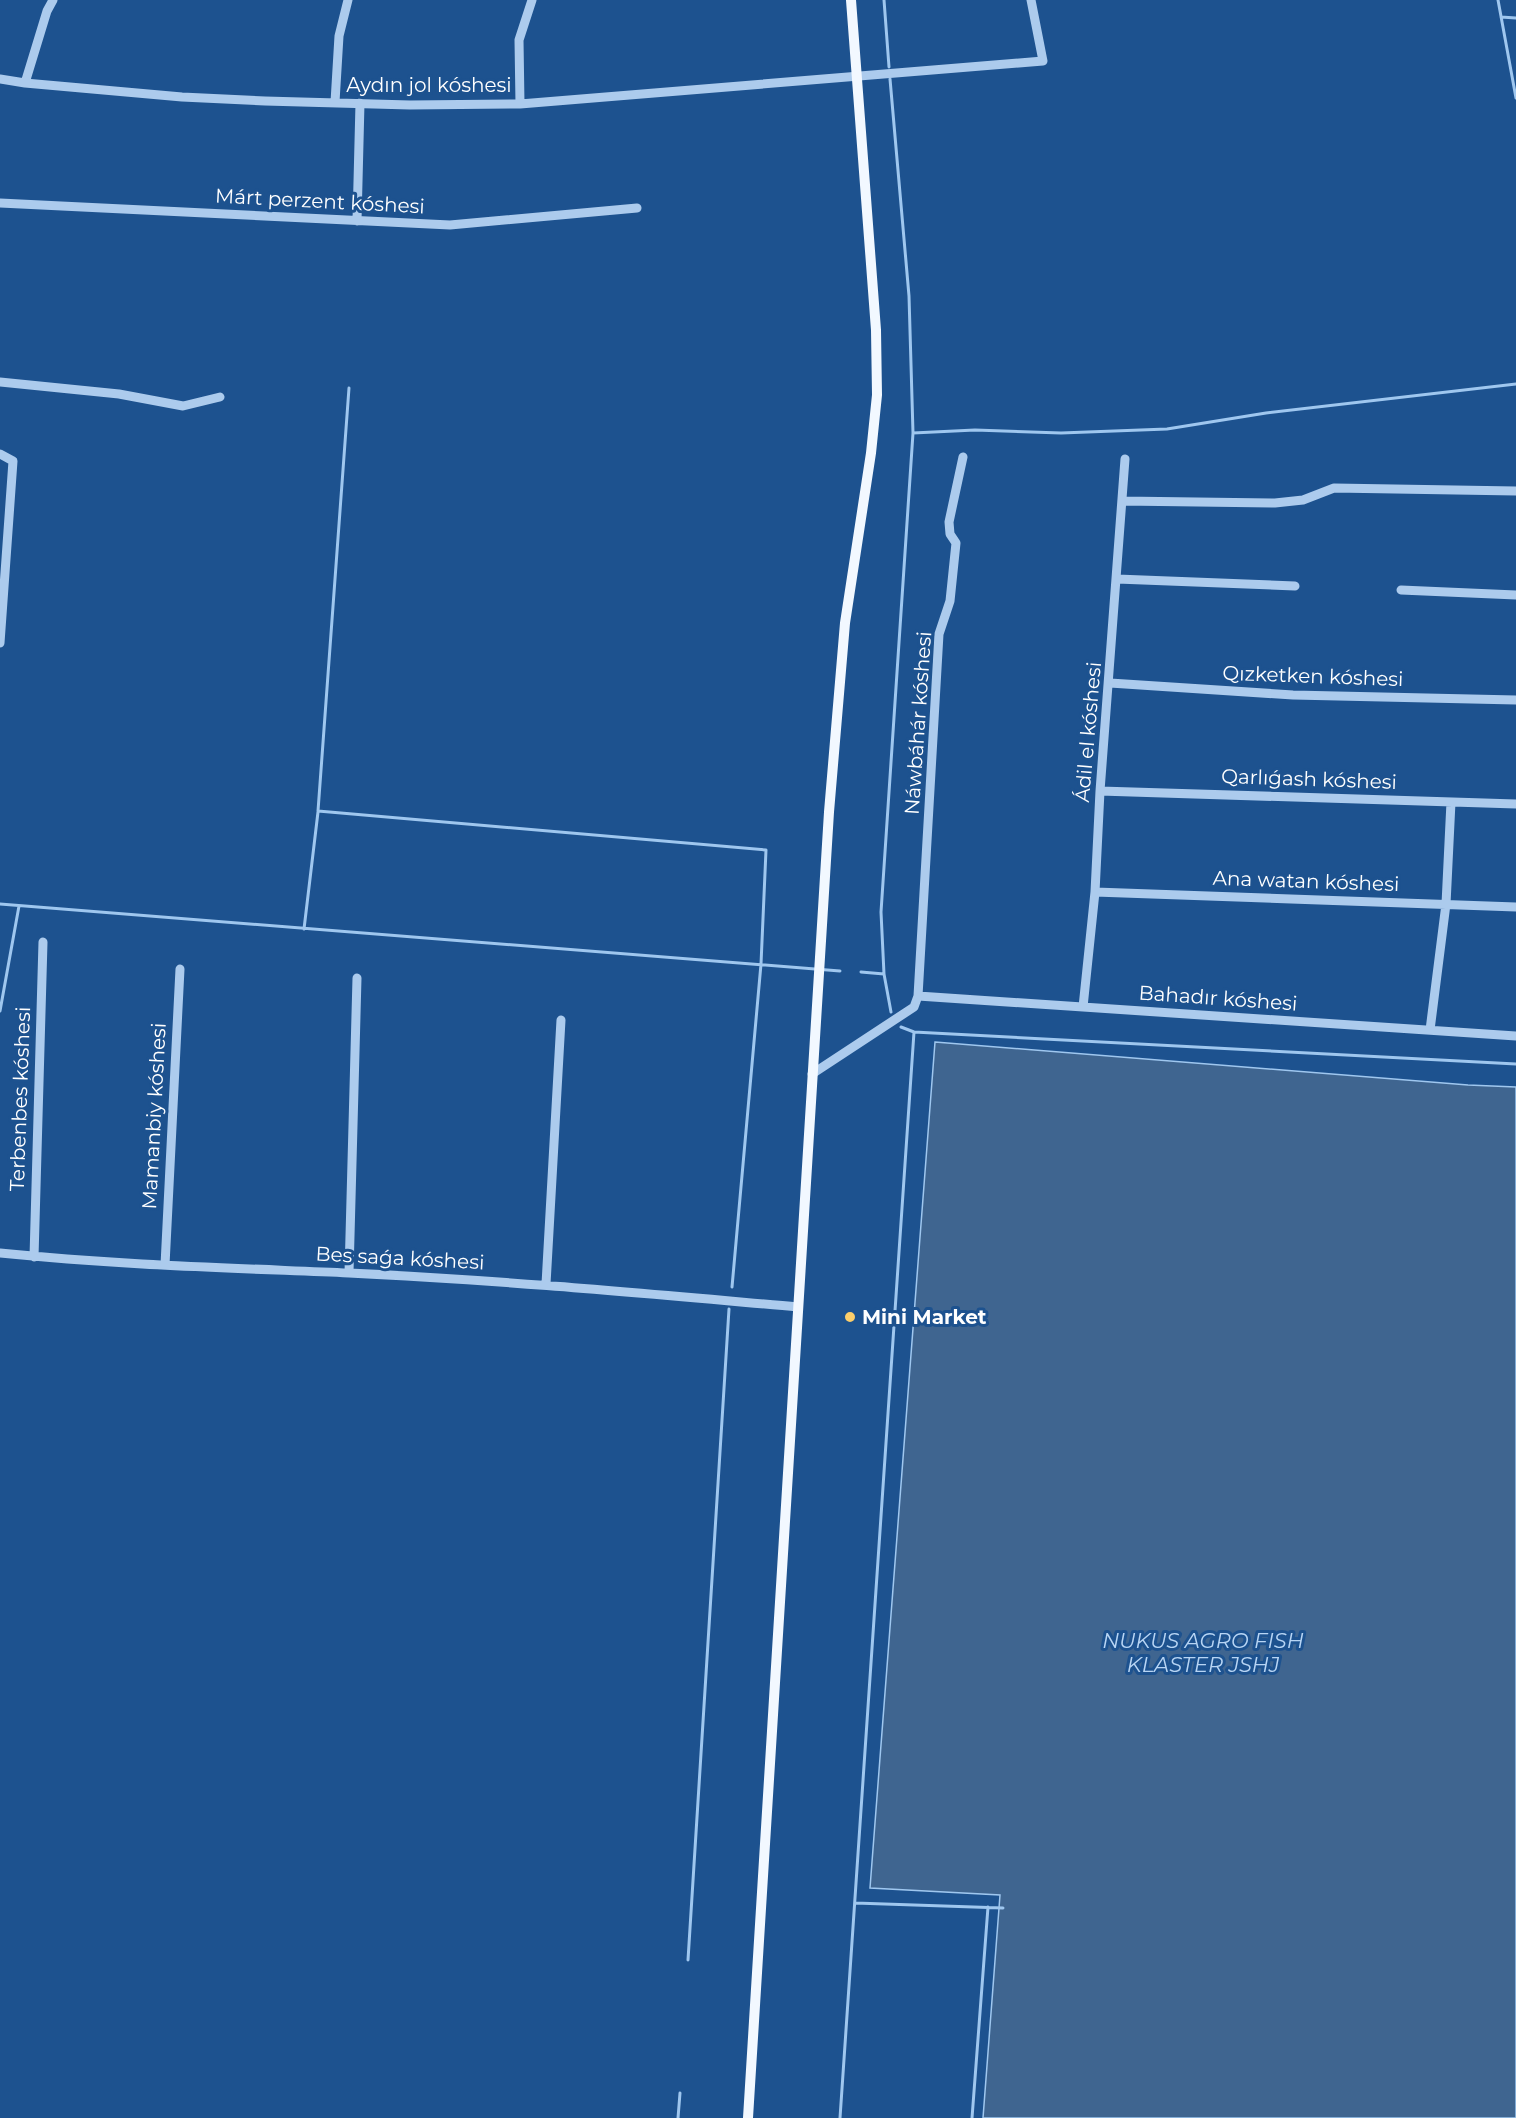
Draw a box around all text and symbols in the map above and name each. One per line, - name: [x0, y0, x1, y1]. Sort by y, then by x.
- street label: Aydın jol kóshesi: [346, 73, 512, 97]
- street label: Márt perzent kóshesi: [215, 184, 425, 218]
- street label: Náwbáhár kóshesi: [900, 630, 936, 816]
- street label: Ádil el kóshesi: [1070, 661, 1106, 803]
- street label: Qızketken kóshesi: [1222, 661, 1404, 691]
- street label: Qarlıǵash kóshesi: [1221, 764, 1397, 794]
- street label: Ana watan kóshesi: [1212, 866, 1400, 896]
- street label: Bahadır kóshesi: [1138, 980, 1298, 1016]
- street label: Terbenbes kóshesi: [5, 1006, 35, 1192]
- street label: Mamanbiy kóshesi: [137, 1022, 171, 1210]
- street label: Bes saǵa kóshesi: [315, 1242, 485, 1274]
- place label: Mini Market: [862, 1305, 987, 1329]
- marker: Mini Market: [843, 1310, 857, 1324]
- water label: NUKUS AGRO FISH KLASTER JSHJ: [1102, 1628, 1304, 1677]

